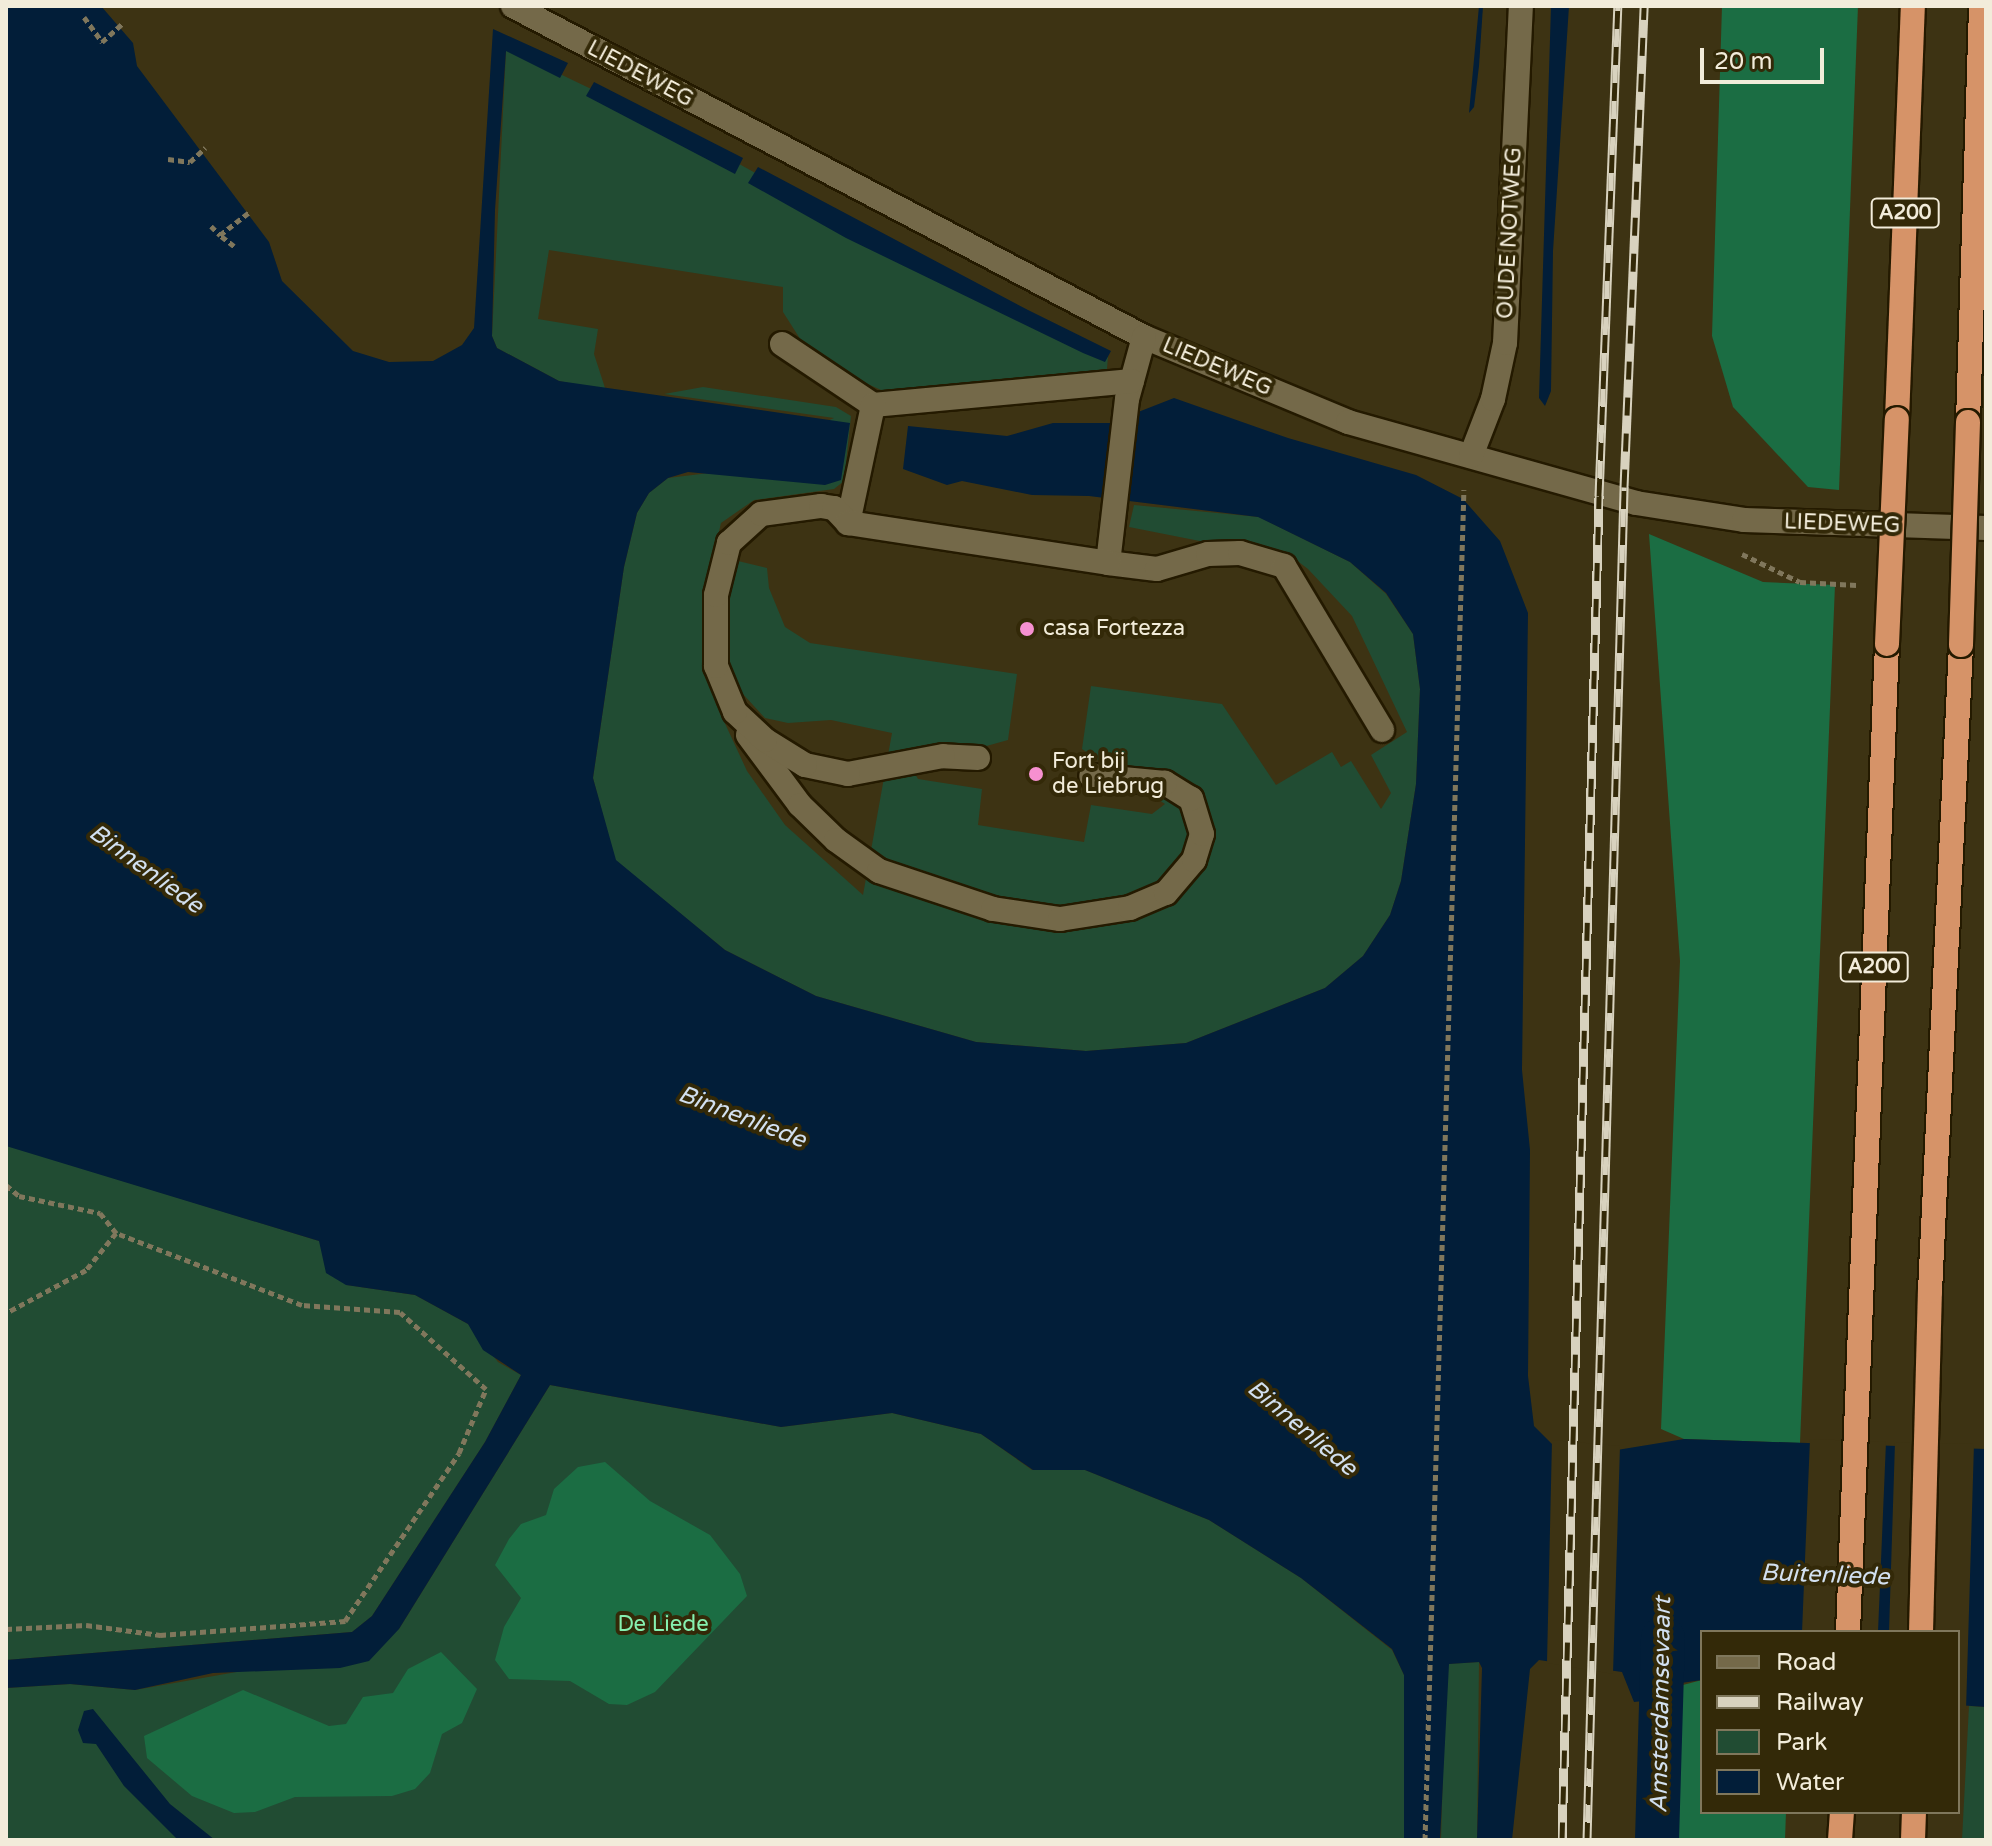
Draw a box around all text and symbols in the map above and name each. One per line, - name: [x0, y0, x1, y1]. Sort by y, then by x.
- scale bar: [1704, 32, 1828, 82]
- street label: LIEDEWEG: [582, 35, 698, 113]
- text: 20 m: [1714, 47, 1772, 76]
- street label: OUDE NOTWEG: [1492, 146, 1528, 320]
- road number: A200: [1869, 197, 1941, 229]
- street label: LIEDEWEG: [1158, 332, 1276, 402]
- street label: LIEDEWEG: [1783, 509, 1901, 539]
- place label: casa Fortezza: [1043, 616, 1185, 642]
- marker: casa Fortezza: [1018, 620, 1036, 638]
- place label: Fort bij de Liebrug: [1052, 748, 1164, 800]
- marker: Fort bij de Liebrug: [1027, 765, 1045, 783]
- water label: Binnenliede: [83, 818, 209, 920]
- road number: A200: [1838, 951, 1910, 983]
- water label: Binnenliede: [674, 1080, 810, 1154]
- water label: Binnenliede: [1241, 1374, 1363, 1482]
- water label: Buitenliede: [1760, 1558, 1890, 1592]
- water label: Amsterdamsevaart: [1645, 1597, 1677, 1813]
- park label: De Liede: [617, 1612, 709, 1638]
- legend: [1700, 1630, 1960, 1814]
- text: Road: [1776, 1648, 1836, 1677]
- text: Railway: [1776, 1688, 1864, 1717]
- text: Park: [1776, 1728, 1827, 1757]
- text: Water: [1776, 1768, 1844, 1797]

